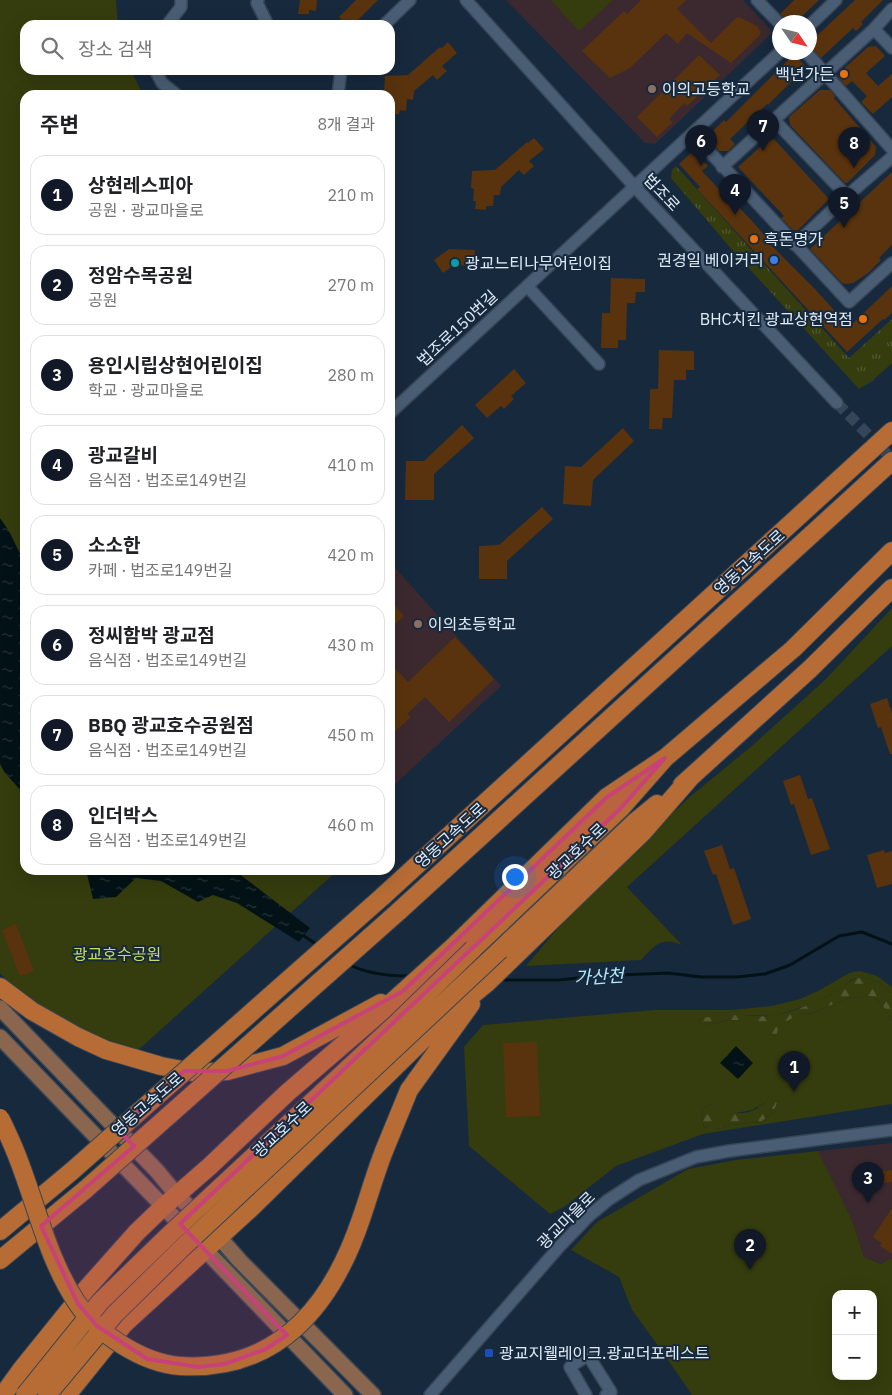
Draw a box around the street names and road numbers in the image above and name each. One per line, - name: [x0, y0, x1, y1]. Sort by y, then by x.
- street label: 법조로: [640, 169, 685, 215]
- street label: 법조로150번길: [413, 286, 501, 370]
- street label: 영동고속도로: [709, 525, 789, 599]
- street label: 영동고속도로: [410, 798, 490, 872]
- street label: 광교호수로: [542, 818, 610, 883]
- street label: 영동고속도로: [107, 1067, 187, 1141]
- street label: 광교호수로: [248, 1096, 316, 1161]
- street label: 광교마을로: [533, 1187, 599, 1253]

